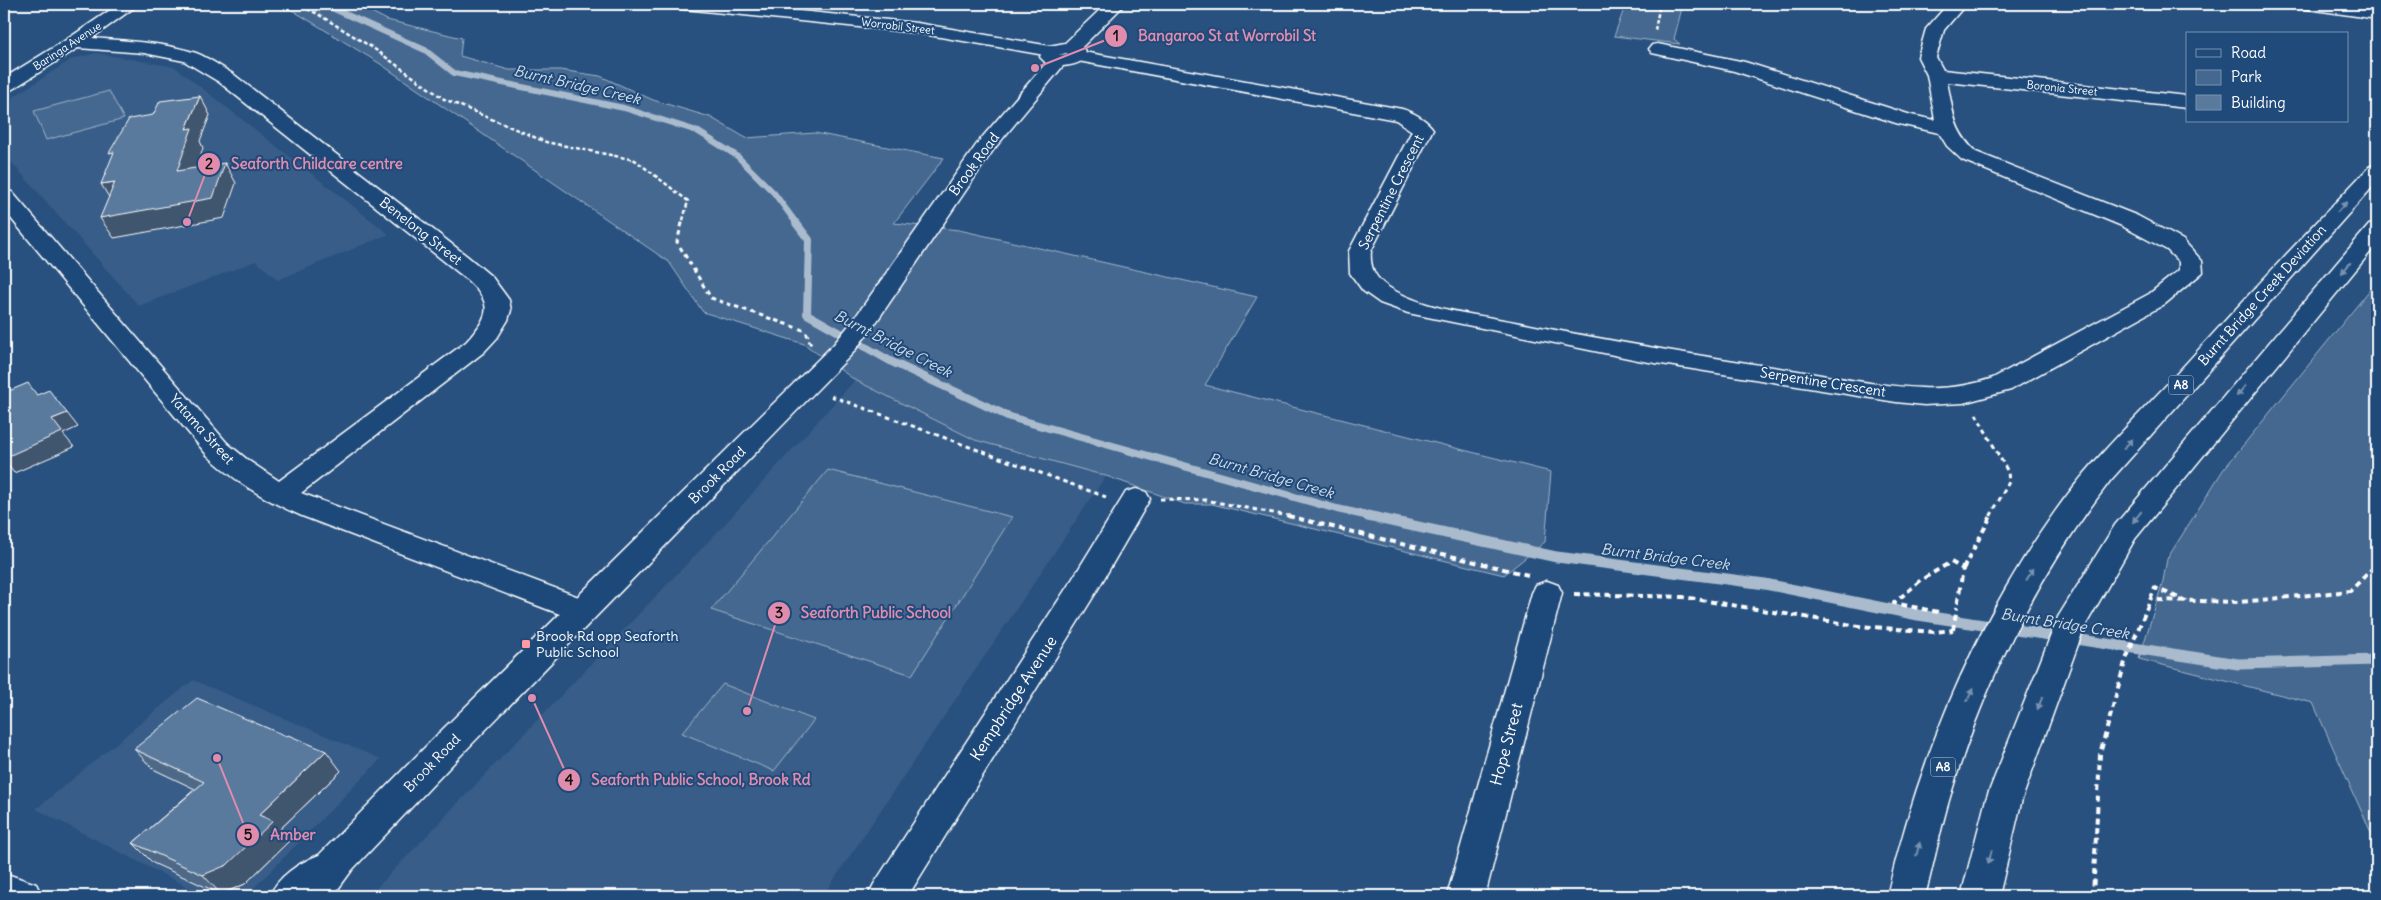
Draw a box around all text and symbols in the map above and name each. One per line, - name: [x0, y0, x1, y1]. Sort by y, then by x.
- street label: Worrobil Street: [861, 15, 936, 37]
- street label: Baringa Avenue: [30, 19, 104, 73]
- callout: Bangaroo St at Worrobil St: [1103, 21, 1326, 51]
- text: 1: [1113, 26, 1119, 45]
- text: Bangaroo St at Worrobil St: [1138, 26, 1317, 46]
- legend: [2186, 32, 2348, 122]
- text: Road: [2231, 43, 2266, 62]
- water label: Burnt Bridge Creek: [512, 61, 644, 109]
- text: Park: [2231, 67, 2262, 86]
- street label: Boronia Street: [2026, 77, 2098, 99]
- text: Building: [2231, 93, 2286, 112]
- street label: Brook Road: [945, 129, 1003, 199]
- street label: Serpentine Crescent: [1354, 131, 1428, 253]
- callout: Seaforth Childcare centre: [196, 149, 413, 179]
- text: 2: [205, 154, 213, 173]
- text: Seaforth Childcare centre: [231, 154, 403, 173]
- street label: Benelong Street: [376, 193, 466, 269]
- one-way arrow: [2336, 201, 2348, 213]
- street label: Burnt Bridge Creek Deviation: [2194, 221, 2330, 369]
- one-way arrow: [2341, 261, 2352, 274]
- water label: Burnt Bridge Creek: [831, 306, 956, 382]
- street label: Serpentine Crescent: [1759, 363, 1887, 401]
- road number: A8: [2168, 376, 2194, 394]
- one-way arrow: [2235, 384, 2246, 397]
- street label: Yatama Street: [166, 390, 238, 468]
- one-way arrow: [2122, 438, 2133, 451]
- street label: Brook Road: [685, 443, 749, 507]
- water label: Burnt Bridge Creek: [1206, 449, 1337, 503]
- one-way arrow: [2132, 510, 2143, 523]
- water label: Burnt Bridge Creek: [1600, 539, 1732, 574]
- one-way arrow: [2025, 567, 2035, 580]
- callout: Seaforth Public School: [766, 598, 962, 628]
- text: 3: [775, 603, 783, 622]
- text: Seaforth Public School: [801, 603, 951, 622]
- water label: Burnt Bridge Creek: [2000, 604, 2132, 643]
- place label: Brook Rd opp Seaforth Public School: [536, 627, 679, 661]
- street label: Kempbridge Avenue: [965, 632, 1061, 764]
- marker: Brook Rd opp Seaforth Public School: [520, 638, 532, 650]
- one-way arrow: [1966, 688, 1974, 702]
- one-way arrow: [2036, 696, 2044, 710]
- street label: Hope Street: [1485, 700, 1527, 788]
- street label: Brook Road: [400, 730, 464, 796]
- road number: A8: [1930, 758, 1956, 776]
- callout: Seaforth Public School, Brook Rd: [556, 765, 821, 795]
- text: 4: [565, 770, 574, 789]
- text: Seaforth Public School, Brook Rd: [591, 770, 811, 789]
- callout: Amber: [236, 820, 326, 850]
- text: 5: [244, 825, 253, 844]
- text: Amber: [270, 825, 317, 844]
- one-way arrow: [1915, 842, 1923, 857]
- one-way arrow: [1986, 850, 1994, 865]

